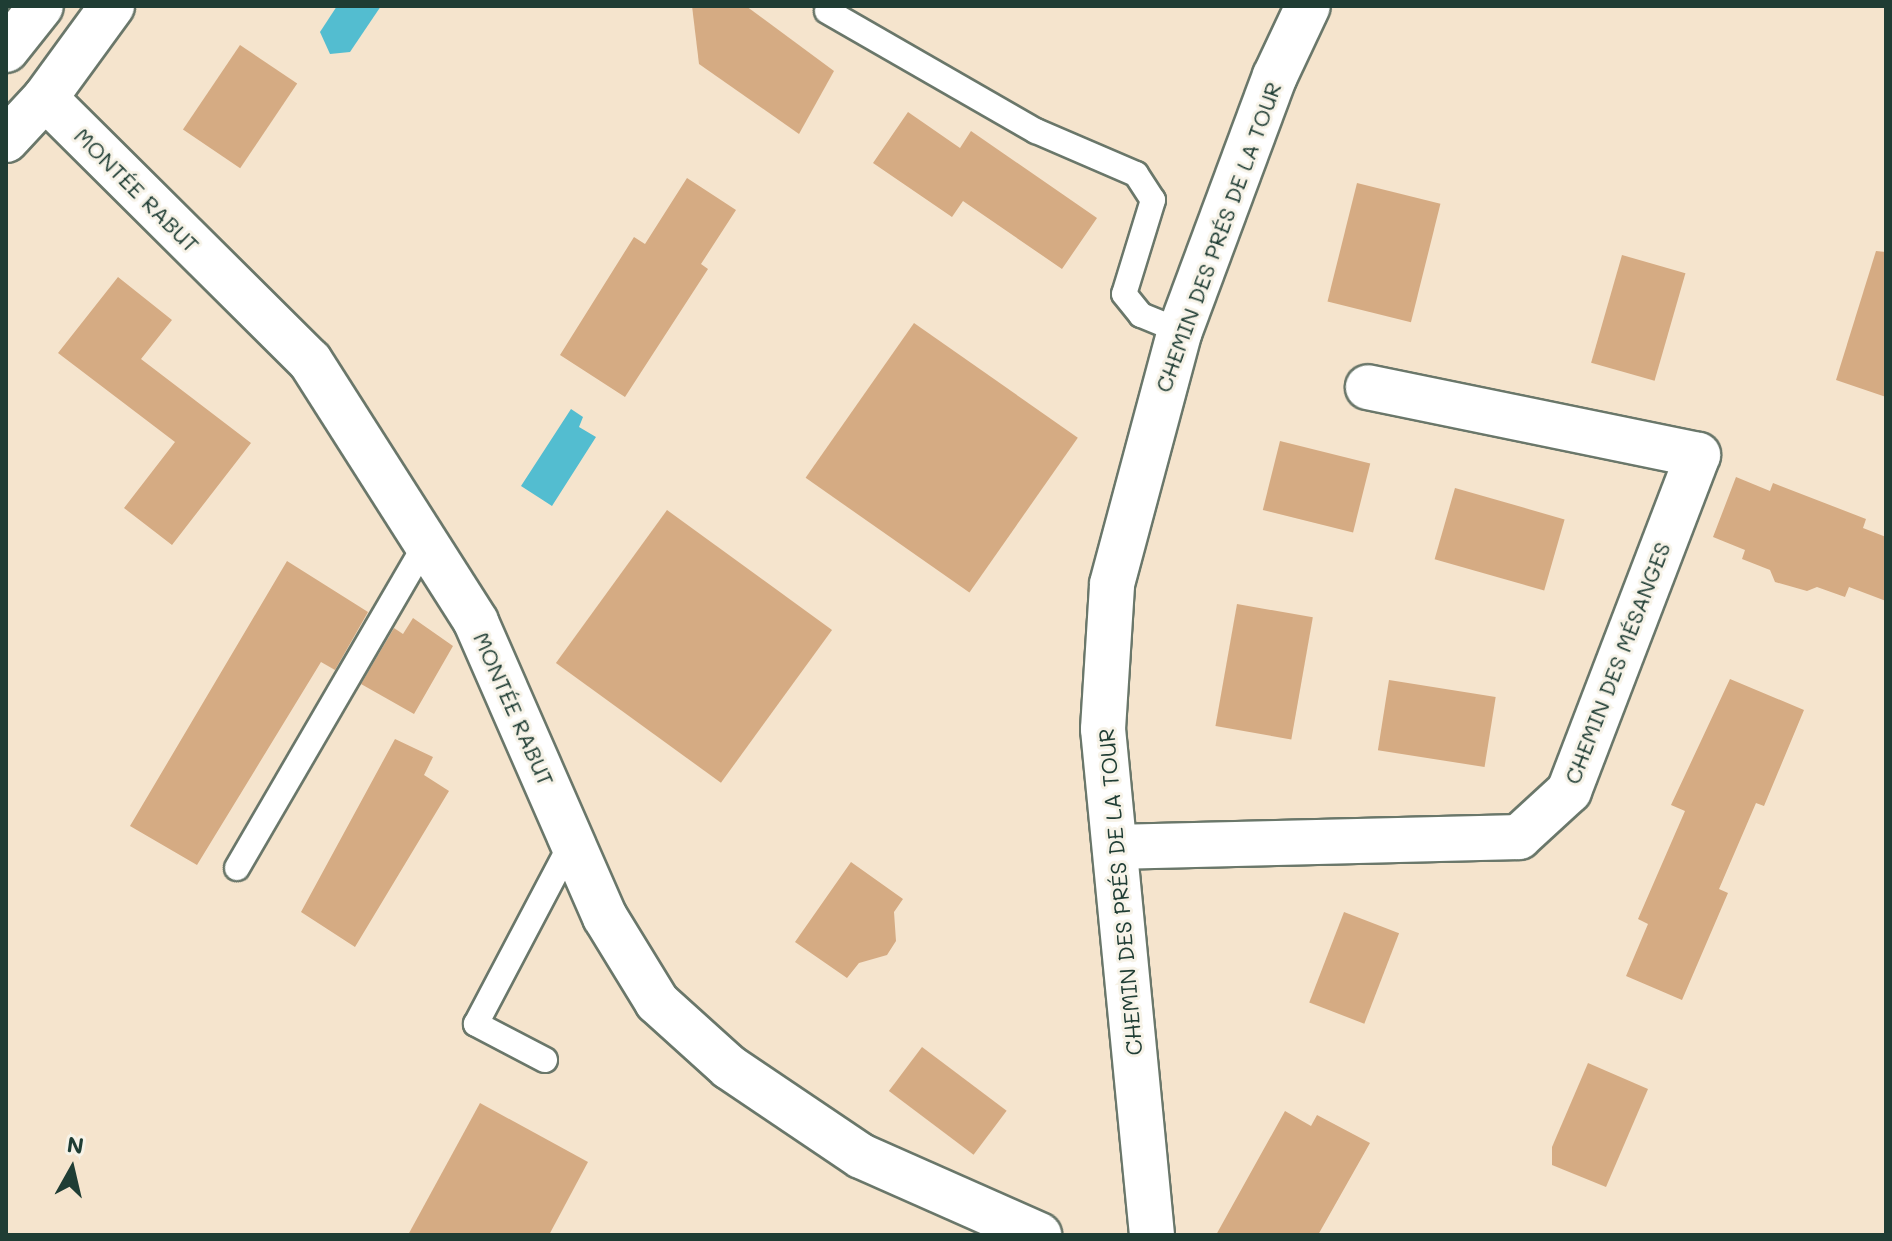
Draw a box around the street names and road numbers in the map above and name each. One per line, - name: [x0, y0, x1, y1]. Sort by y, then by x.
- street label: CHEMIN DES PRÉS DE LA TOUR: [1149, 78, 1287, 396]
- street label: MONTÉE RABUT: [69, 122, 205, 258]
- street label: CHEMIN DES MÉSANGES: [1559, 538, 1675, 788]
- street label: MONTÉE RABUT: [468, 628, 560, 790]
- street label: CHEMIN DES PRÉS DE LA TOUR: [1093, 727, 1147, 1057]

